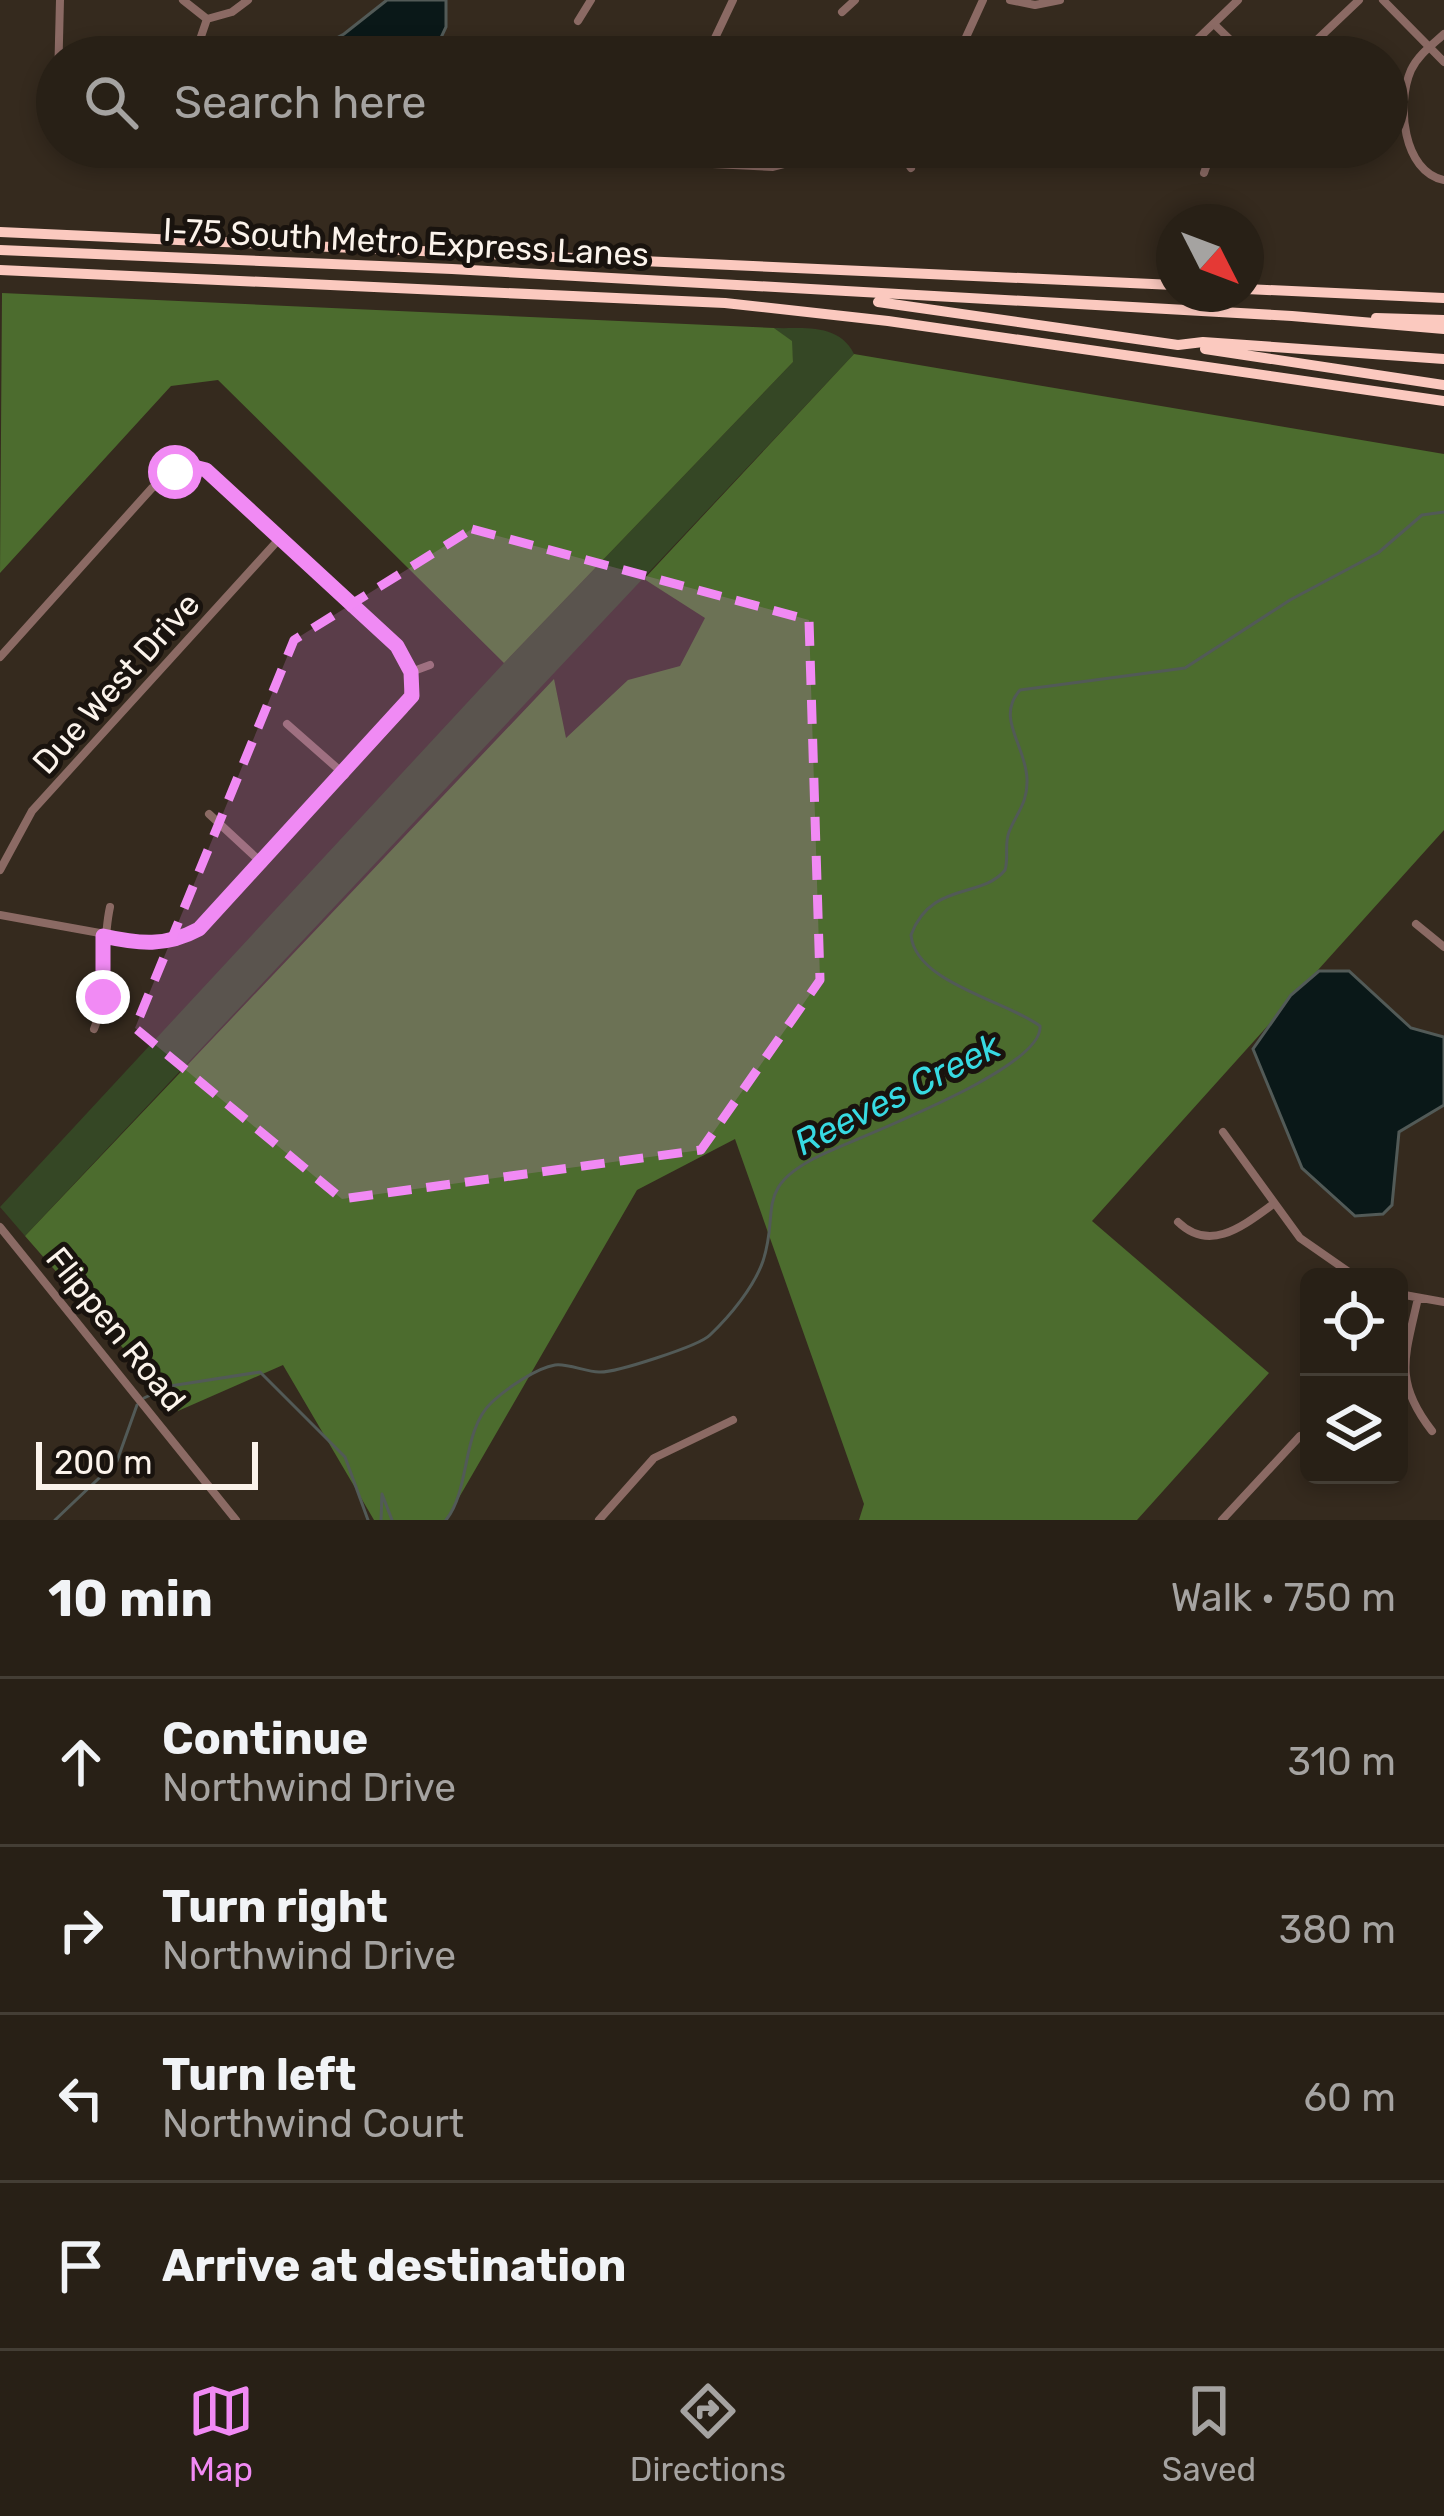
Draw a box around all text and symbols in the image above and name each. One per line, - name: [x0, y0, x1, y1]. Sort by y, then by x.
- search box: [36, 36, 1408, 168]
- icon: search: [78, 69, 144, 135]
- text: Search here: [174, 76, 426, 129]
- north arrow: [1156, 204, 1264, 312]
- street label: I-75 South Metro Express Lanes: [162, 210, 650, 274]
- route start: [148, 445, 202, 499]
- street label: Due West Drive: [25, 584, 207, 782]
- route end: [76, 970, 130, 1024]
- water label: Reeves Creek: [787, 1023, 1008, 1164]
- street label: Flippen Road: [38, 1239, 194, 1419]
- map controls: [1300, 1268, 1408, 1484]
- button: locate: [1300, 1268, 1408, 1376]
- button: layers: [1300, 1376, 1408, 1484]
- scale bar: [36, 1436, 258, 1489]
- text: 200 m: [54, 1443, 153, 1482]
- text: 10 min: [48, 1568, 213, 1629]
- text: Walk · 750 m: [1171, 1575, 1396, 1621]
- text: Continue: [162, 1712, 368, 1765]
- icon: ahead: [48, 1729, 114, 1795]
- text: 310 m: [1288, 1739, 1396, 1785]
- text: Northwind Drive: [162, 1765, 456, 1811]
- text: Turn right: [162, 1880, 388, 1933]
- icon: right: [48, 1897, 114, 1963]
- text: 380 m: [1279, 1907, 1396, 1953]
- text: Northwind Drive: [162, 1933, 456, 1979]
- text: Turn left: [162, 2048, 356, 2101]
- icon: left: [48, 2065, 114, 2131]
- text: 60 m: [1303, 2075, 1396, 2121]
- text: Northwind Court: [162, 2101, 464, 2147]
- icon: arrive: [48, 2233, 114, 2299]
- text: Arrive at destination: [162, 2239, 627, 2292]
- tab: Map: [188, 2378, 254, 2489]
- tab: Directions: [630, 2378, 786, 2489]
- tab: Saved: [1162, 2378, 1256, 2489]

